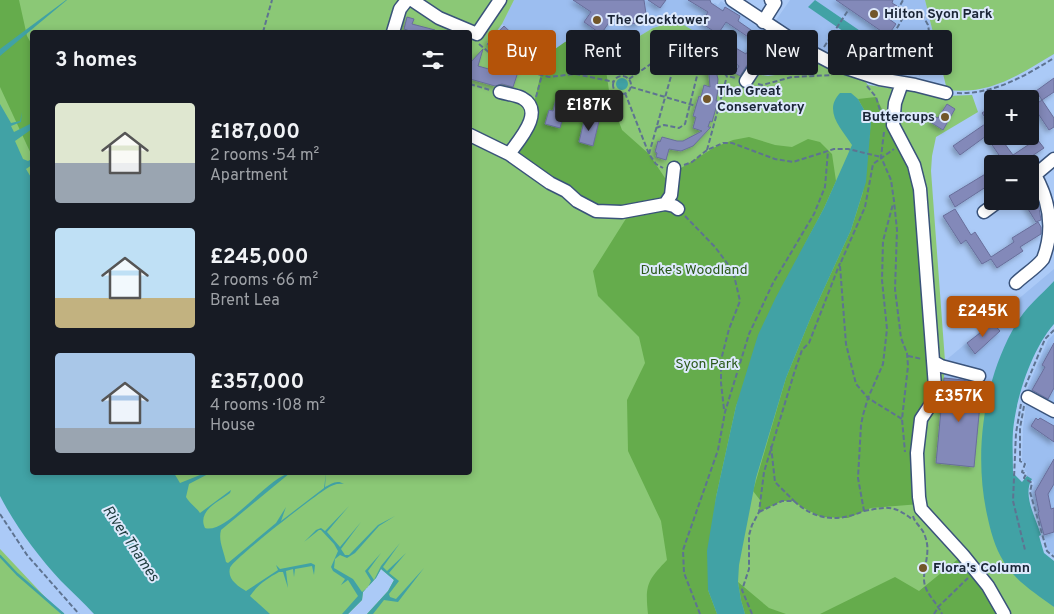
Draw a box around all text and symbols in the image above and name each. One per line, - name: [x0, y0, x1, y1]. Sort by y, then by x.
- place label: Hilton Syon Park: [884, 6, 993, 23]
- marker: Hilton Syon Park: [868, 8, 880, 20]
- place label: The Clocktower: [607, 12, 709, 29]
- marker: The Clocktower: [591, 14, 603, 26]
- chip: Buy: [488, 30, 556, 75]
- chip: Rent: [566, 30, 640, 75]
- chip: Filters: [650, 30, 737, 75]
- chip: New: [747, 30, 818, 75]
- chip: Apartment: [828, 30, 952, 75]
- icon: filters: [419, 46, 447, 74]
- text: 3 homes: [55, 47, 137, 74]
- place label: The Great Conservatory: [717, 83, 805, 116]
- pin: £187K: [554, 90, 624, 132]
- map controls: [984, 90, 1039, 210]
- button: +: [984, 90, 1039, 145]
- marker: The Great Conservatory: [701, 93, 713, 105]
- text: £187K: [566, 96, 612, 116]
- place label: Buttercups: [862, 109, 935, 126]
- marker: Buttercups: [939, 111, 951, 123]
- text: £187,000: [210, 119, 300, 146]
- icon: home: [95, 123, 155, 183]
- text: 2 rooms · 54 m²: [210, 146, 319, 166]
- button: −: [984, 155, 1039, 210]
- text: Apartment: [210, 166, 288, 186]
- text: £245,000: [210, 244, 309, 271]
- icon: home: [95, 248, 155, 308]
- park label: Duke's Woodland: [640, 262, 748, 279]
- text: 2 rooms · 66 m²: [210, 271, 318, 291]
- text: Brent Lea: [210, 291, 280, 311]
- pin: £245K: [948, 296, 1018, 338]
- text: £245K: [958, 302, 1008, 322]
- park label: Syon Park: [675, 356, 739, 373]
- text: £357,000: [210, 369, 304, 396]
- icon: home: [95, 373, 155, 433]
- pin: £357K: [924, 380, 994, 423]
- text: £357K: [935, 387, 983, 407]
- text: 4 rooms · 108 m²: [210, 396, 325, 416]
- text: House: [210, 416, 255, 436]
- water label: River Thames: [98, 502, 163, 586]
- place label: Flora's Column: [933, 560, 1030, 577]
- marker: Flora's Column: [917, 562, 929, 574]

